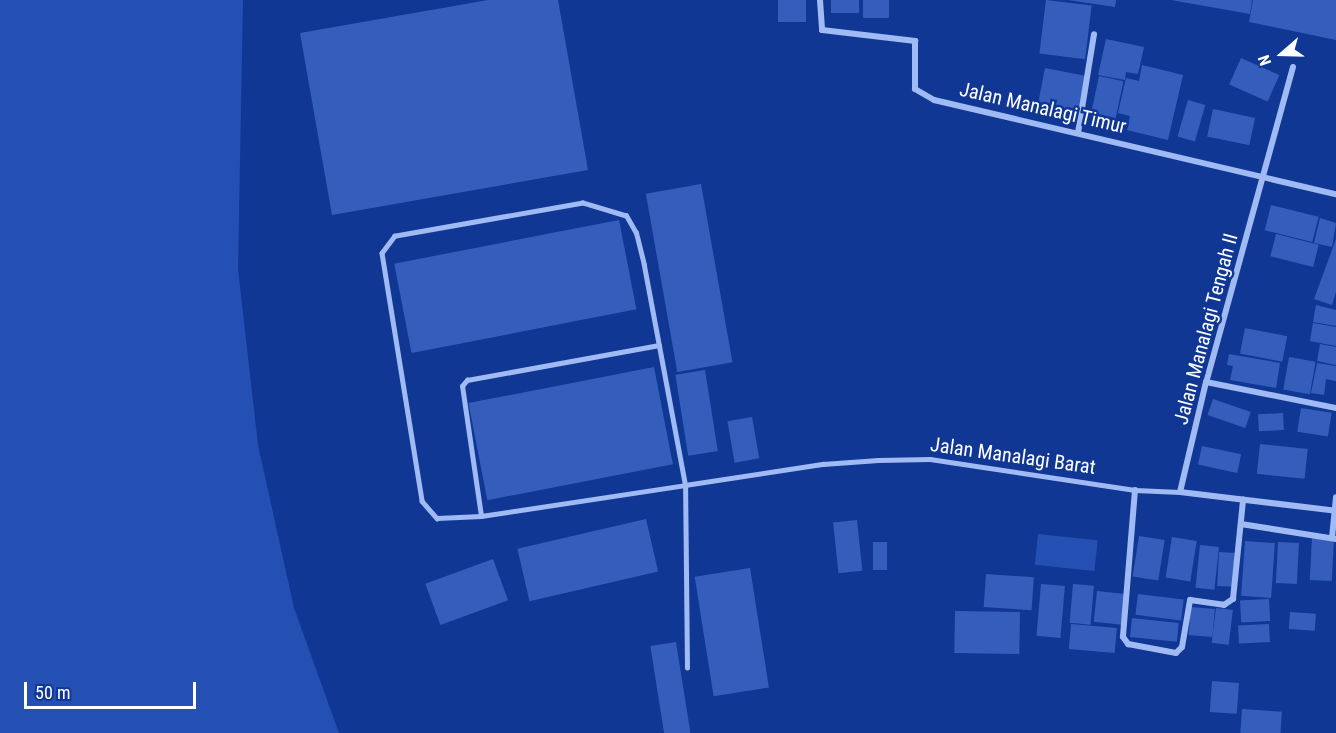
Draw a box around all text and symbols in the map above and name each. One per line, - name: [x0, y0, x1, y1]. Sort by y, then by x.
- north arrow: [1252, 24, 1312, 84]
- text: N: [1254, 52, 1275, 68]
- street label: Jalan Manalagi Timur: [957, 77, 1129, 139]
- street label: Jalan Manalagi Tengah II: [1169, 231, 1243, 427]
- street label: Jalan Manalagi Barat: [929, 433, 1097, 479]
- scale bar: [27, 670, 200, 708]
- text: 50 m: [35, 682, 70, 703]

